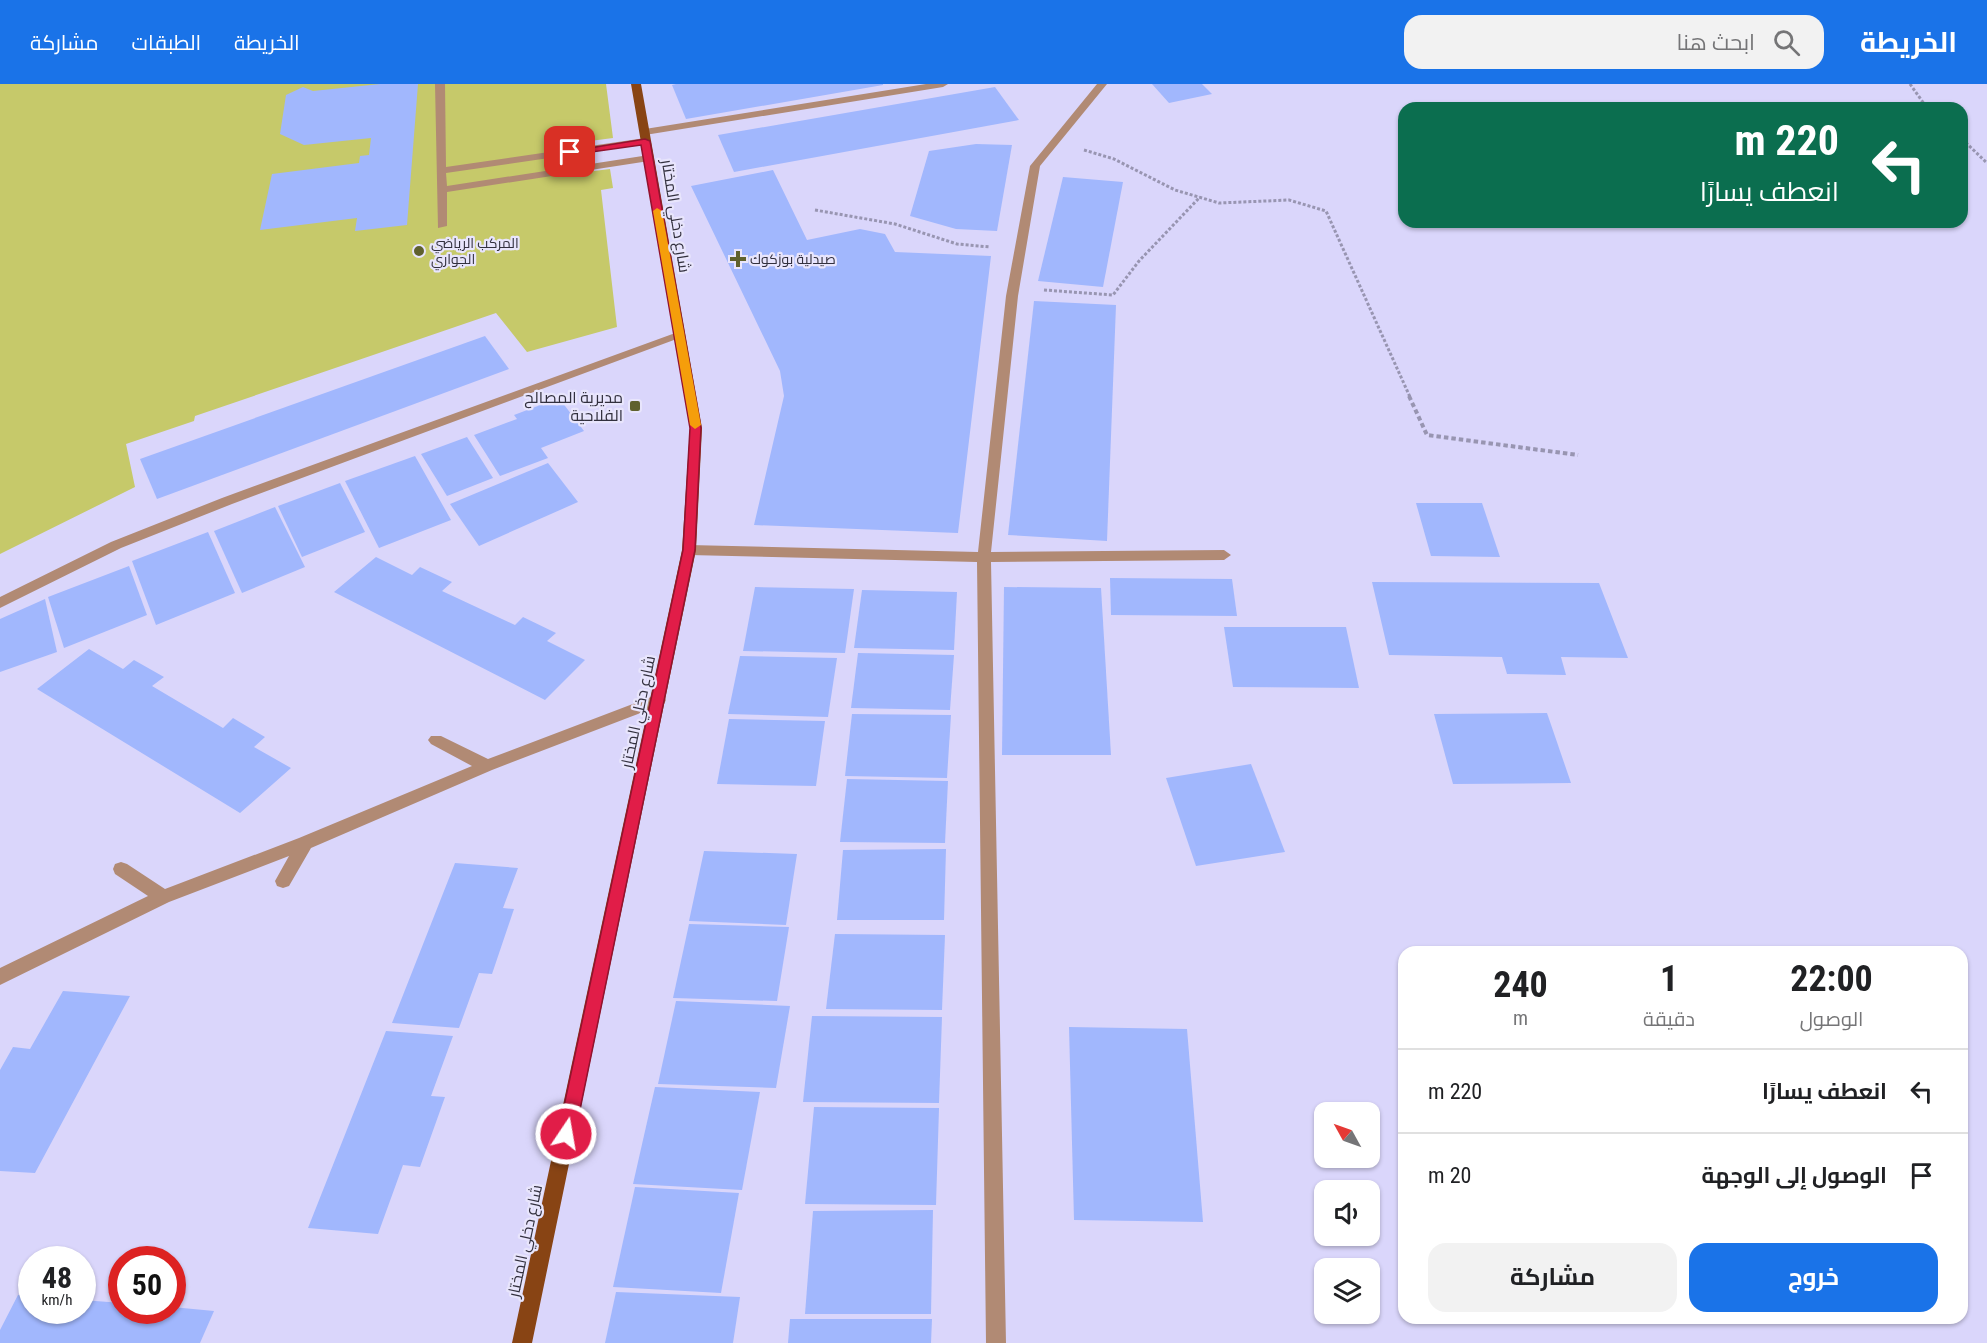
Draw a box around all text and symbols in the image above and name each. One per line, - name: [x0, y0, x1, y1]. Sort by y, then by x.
- search box: [1404, 15, 1824, 69]
- icon: search: [1770, 26, 1803, 59]
- text: الخريطة: [1860, 26, 1957, 59]
- text: ابحث هنا: [1676, 30, 1755, 55]
- text: مشاركة: [30, 31, 99, 55]
- text: الطبقات: [132, 31, 201, 55]
- text: الخريطة: [234, 31, 300, 55]
- text: 220 m: [1734, 116, 1839, 165]
- pin: [544, 126, 595, 177]
- icon: left: [1860, 126, 1938, 204]
- icon: arrive: [553, 135, 586, 168]
- street label: شارع دخلي المختار: [654, 157, 694, 275]
- text: انعطف يسارًا: [1700, 176, 1839, 208]
- place label: المركب الرياضي الجواري: [431, 235, 519, 271]
- marker: المركب الرياضي الجواري: [412, 244, 426, 258]
- place label: صيدلية بوزكوك: [750, 251, 836, 267]
- marker: صيدلية بوزكوك: [731, 252, 745, 266]
- place label: مديرية المصالح الفلاحية: [524, 388, 623, 425]
- marker: مديرية المصالح الفلاحية: [628, 399, 642, 413]
- street label: شارع دخلي المختار: [617, 654, 663, 772]
- text: 1: [1660, 958, 1678, 1000]
- text: 22:00: [1790, 958, 1873, 1000]
- text: 240: [1493, 964, 1548, 1006]
- text: m: [1513, 1006, 1528, 1030]
- text: دقيقة: [1643, 1007, 1695, 1031]
- text: الوصول: [1800, 1007, 1863, 1031]
- icon: left: [1905, 1075, 1938, 1108]
- text: 220 m: [1428, 1079, 1482, 1104]
- text: انعطف يسارًا: [1762, 1079, 1887, 1104]
- position arrow: [534, 1102, 598, 1166]
- north arrow: [1314, 1102, 1380, 1168]
- map controls: [1314, 1102, 1380, 1324]
- icon: arrive: [1905, 1159, 1938, 1192]
- text: 20 m: [1428, 1163, 1471, 1188]
- text: الوصول إلى الوجهة: [1702, 1163, 1887, 1188]
- button: sound: [1314, 1180, 1380, 1246]
- street label: شارع دخلي المختار: [504, 1183, 550, 1301]
- button: مشاركة: [1428, 1243, 1677, 1312]
- button: خروج: [1689, 1243, 1938, 1312]
- speed limit sign: 50: [108, 1246, 186, 1324]
- button: layers: [1314, 1258, 1380, 1324]
- text: 48: [42, 1260, 72, 1295]
- text: km/h: [42, 1291, 72, 1309]

